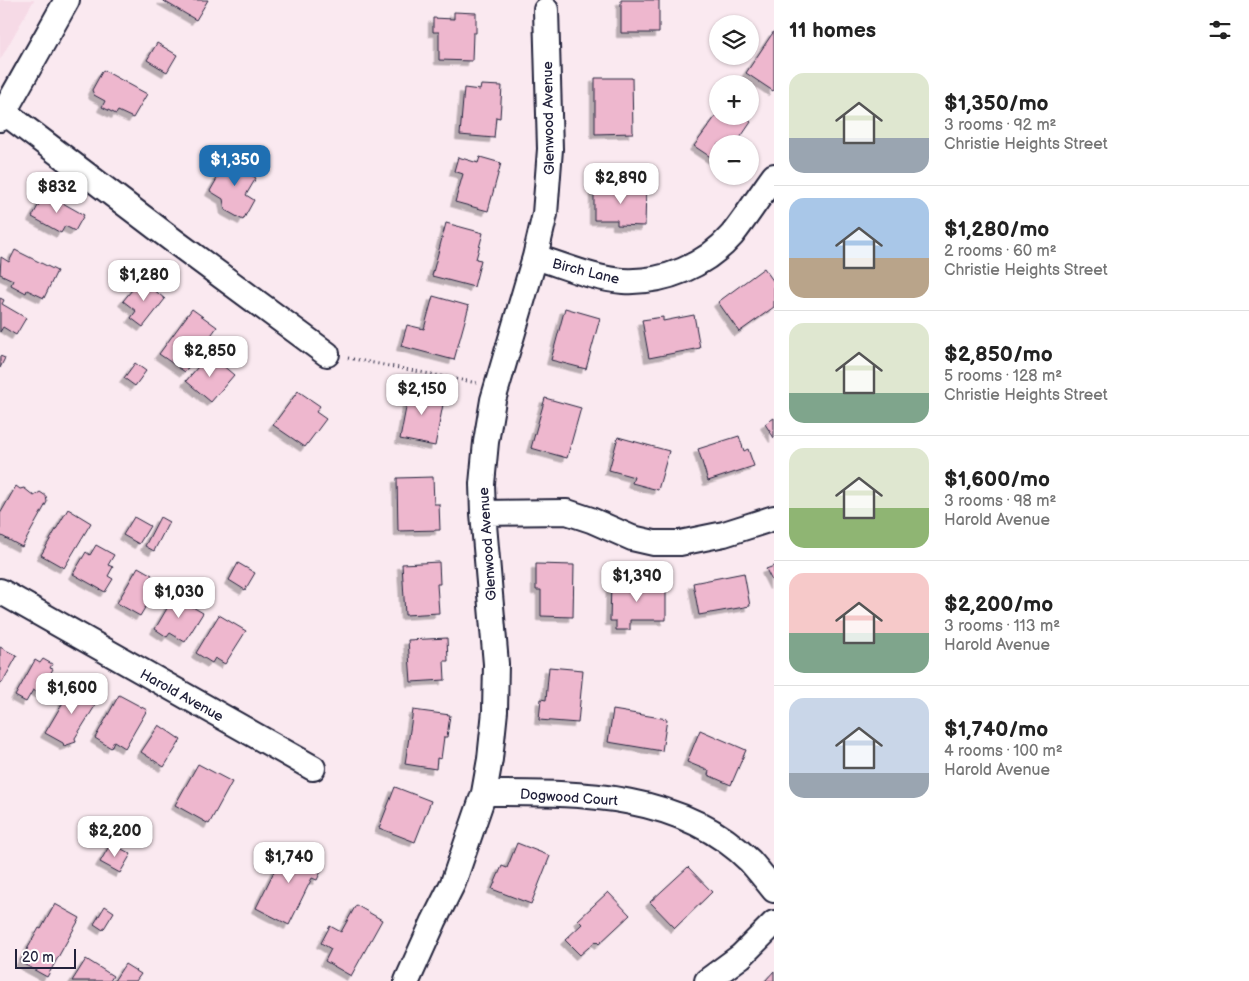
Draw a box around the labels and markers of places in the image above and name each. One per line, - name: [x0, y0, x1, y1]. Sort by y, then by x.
- pin: $1,350: [194, 144, 276, 187]
- pin: $2,890: [580, 162, 662, 205]
- pin: $832: [27, 172, 87, 214]
- pin: $1,280: [103, 260, 185, 302]
- pin: $2,850: [169, 336, 251, 378]
- pin: $2,150: [381, 374, 463, 416]
- pin: $1,390: [596, 560, 678, 603]
- pin: $1,030: [138, 576, 220, 619]
- pin: $1,600: [31, 672, 113, 715]
- pin: $2,200: [74, 816, 156, 858]
- pin: $1,740: [248, 842, 330, 884]

